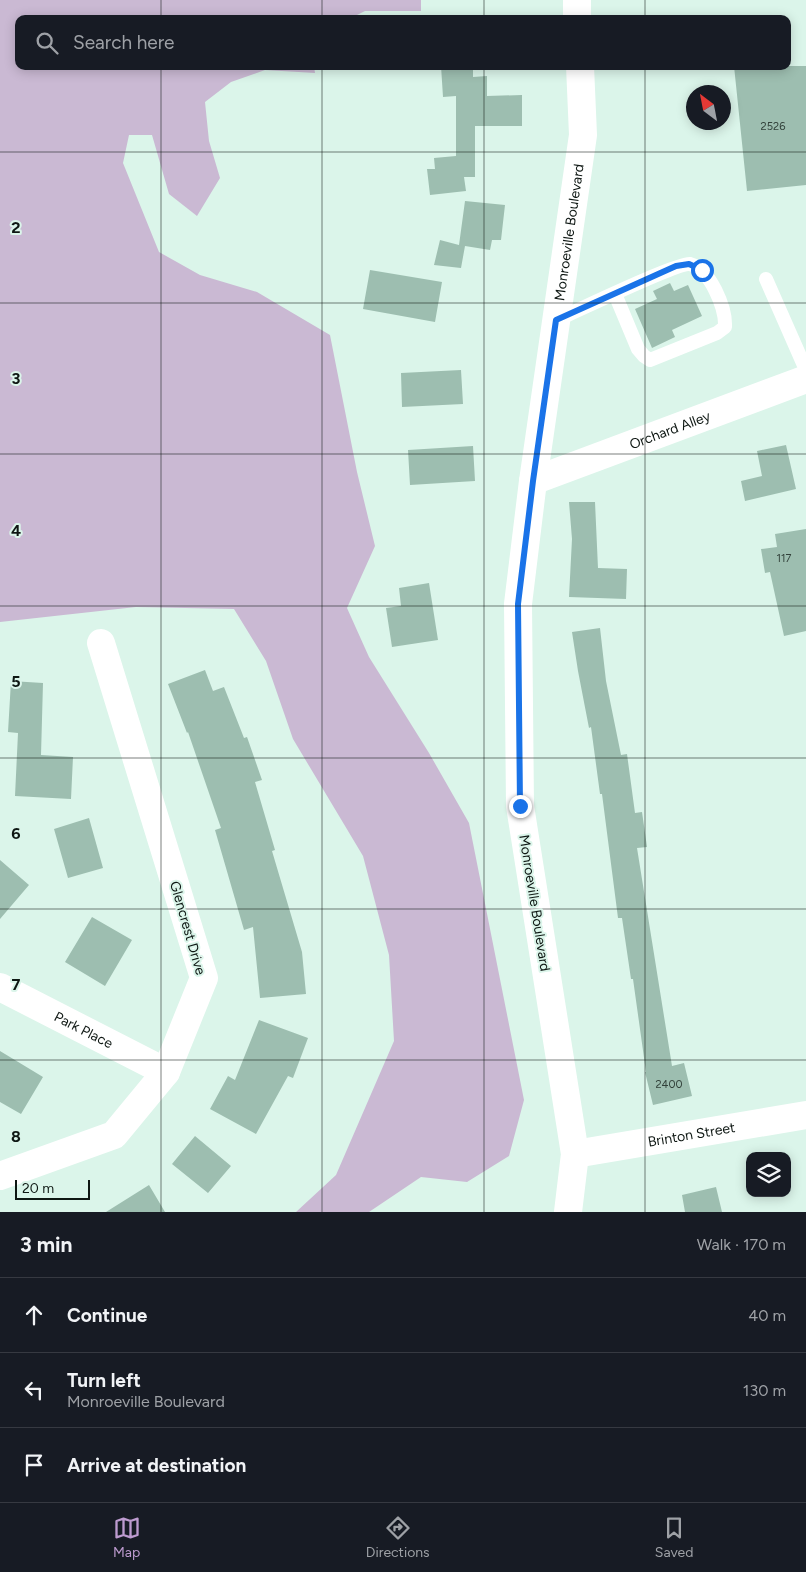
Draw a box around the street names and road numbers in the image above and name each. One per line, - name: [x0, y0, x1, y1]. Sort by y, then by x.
- street label: Monroeville Boulevard: [551, 163, 588, 302]
- street label: Orchard Alley: [627, 407, 713, 453]
- street label: Monroeville Boulevard: [515, 834, 554, 973]
- street label: Glencrest Drive: [166, 879, 209, 977]
- street label: Park Place: [51, 1008, 116, 1053]
- street label: Brinton Street: [646, 1119, 736, 1151]

